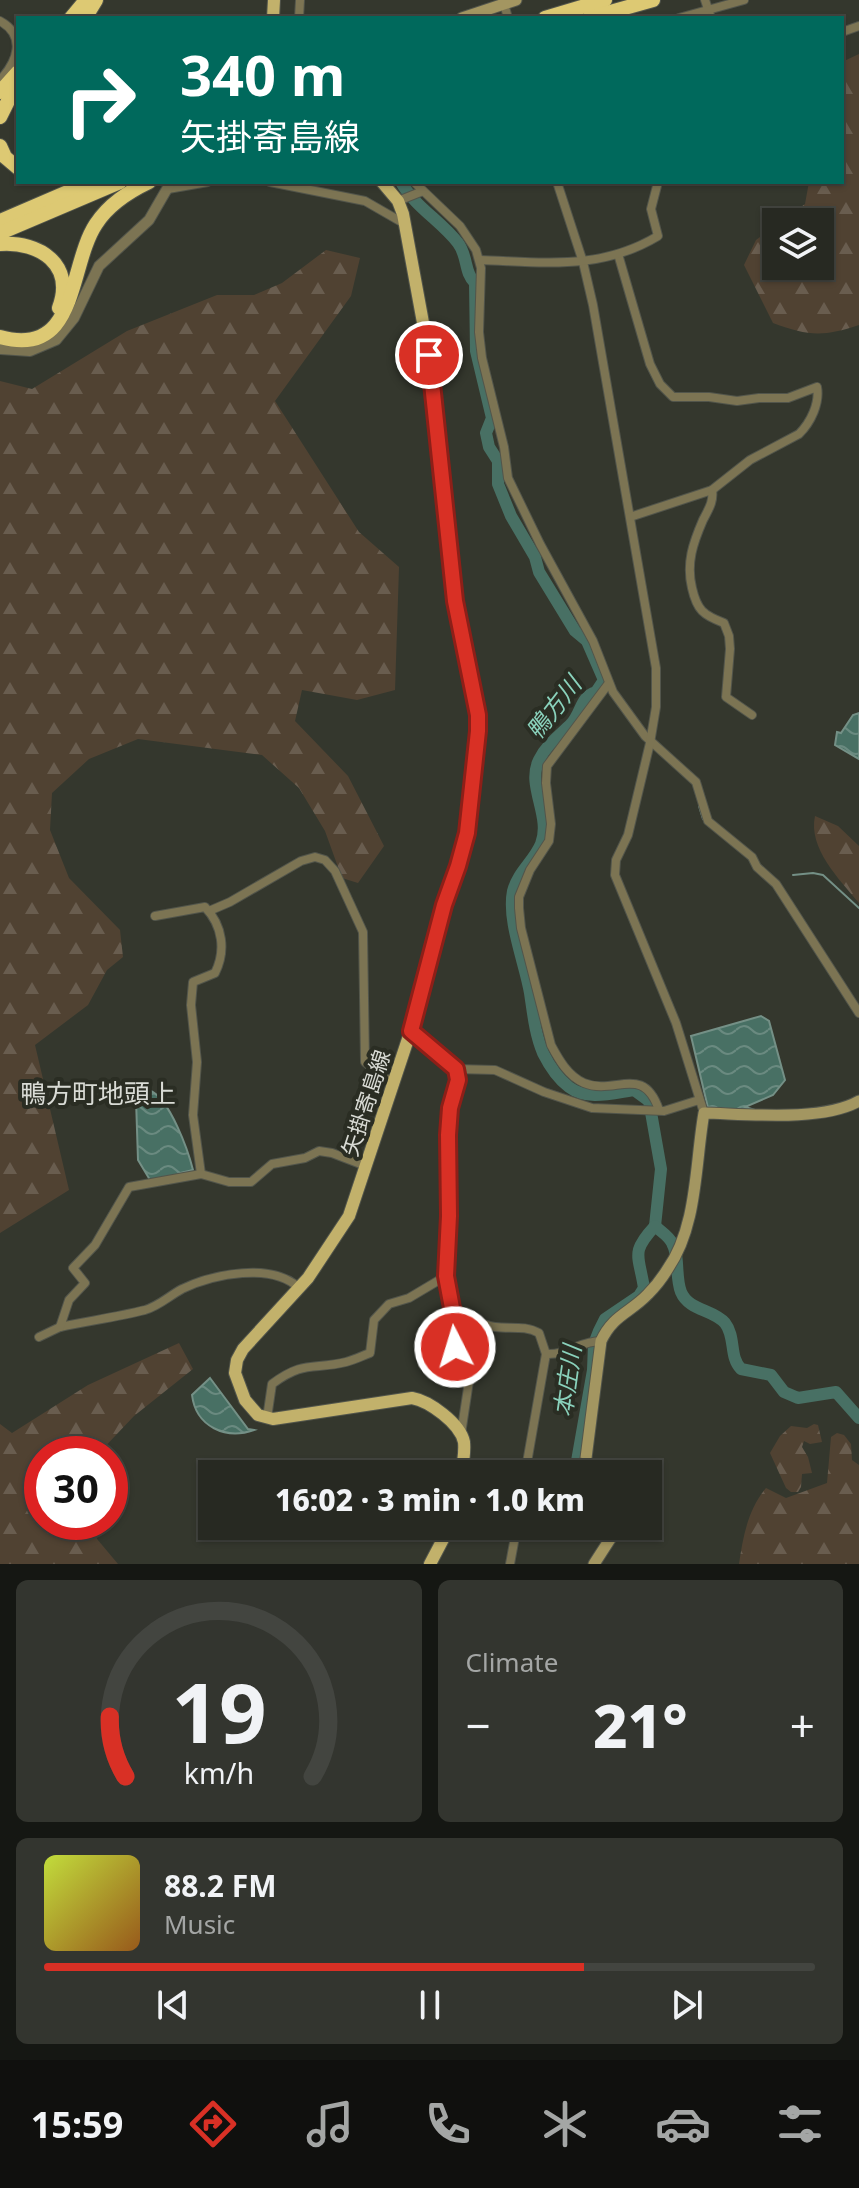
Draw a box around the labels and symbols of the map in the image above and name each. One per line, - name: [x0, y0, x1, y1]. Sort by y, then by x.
- pin: [395, 321, 463, 389]
- water label: 鴨方川: [518, 666, 590, 746]
- street label: 矢掛寄島線: [334, 1046, 396, 1160]
- district label: 鴨方町地頭上: [20, 1075, 176, 1111]
- position arrow: [413, 1305, 497, 1389]
- water label: 本庄川: [545, 1340, 588, 1419]
- speed limit sign: 30: [24, 1436, 128, 1540]

